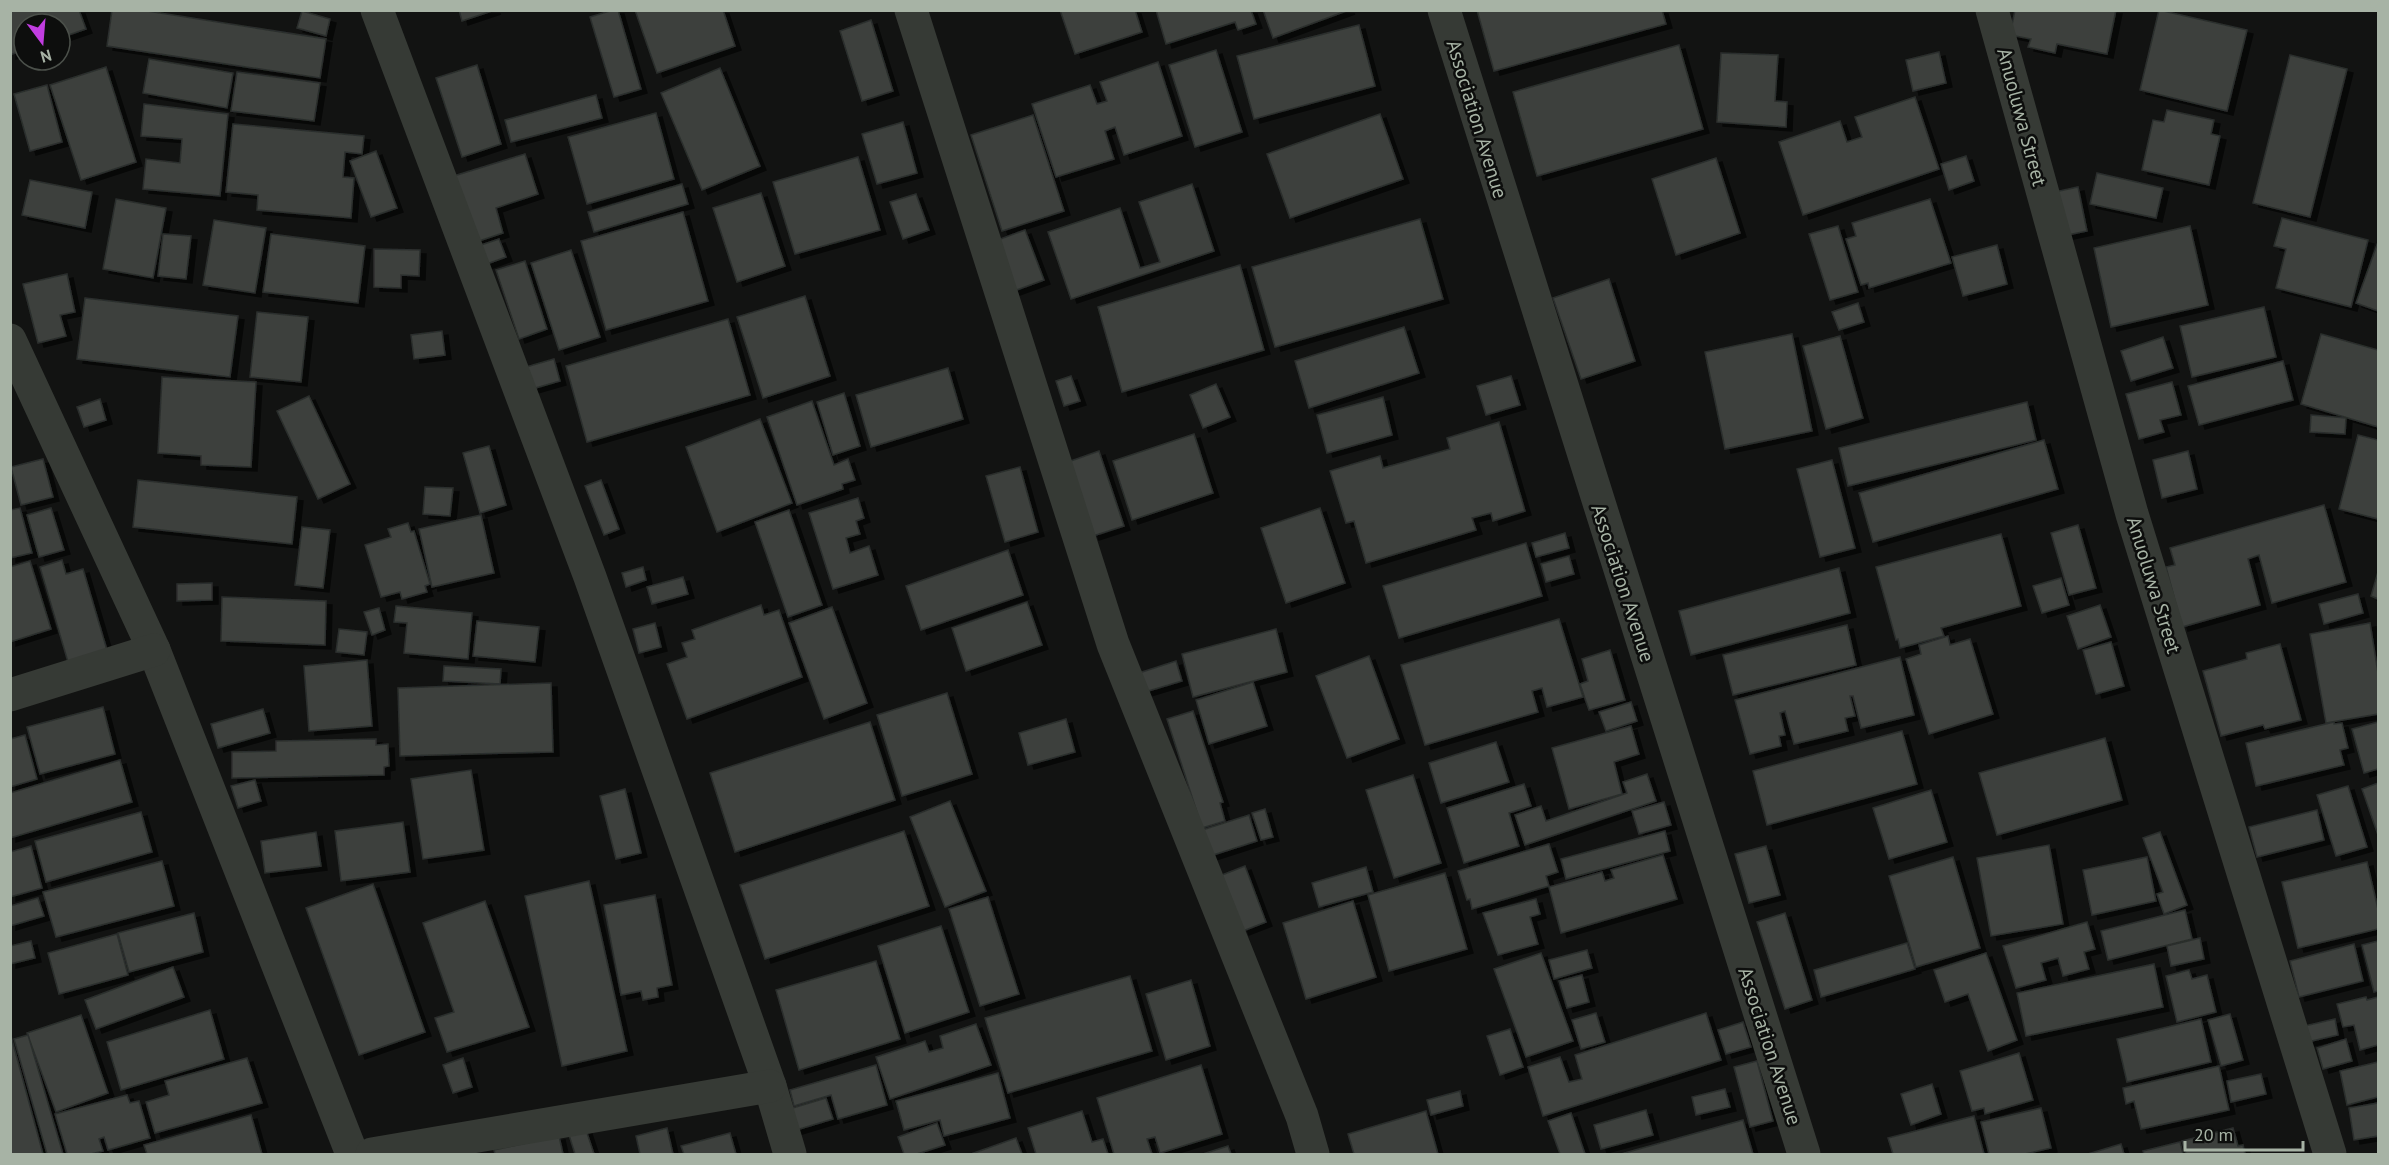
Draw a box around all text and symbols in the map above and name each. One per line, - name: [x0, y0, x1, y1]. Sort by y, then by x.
- north arrow: [12, 12, 72, 72]
- street label: Association Avenue: [1441, 37, 1513, 201]
- text: N: [38, 45, 54, 67]
- street label: Anuoluwa Street: [1991, 45, 2053, 189]
- street label: Association Avenue: [1585, 501, 1661, 665]
- street label: Anuoluwa Street: [2121, 513, 2187, 657]
- street label: Association Avenue: [1732, 964, 1808, 1128]
- scale bar: [2185, 1114, 2304, 1152]
- text: 20 m: [2194, 1123, 2233, 1146]

